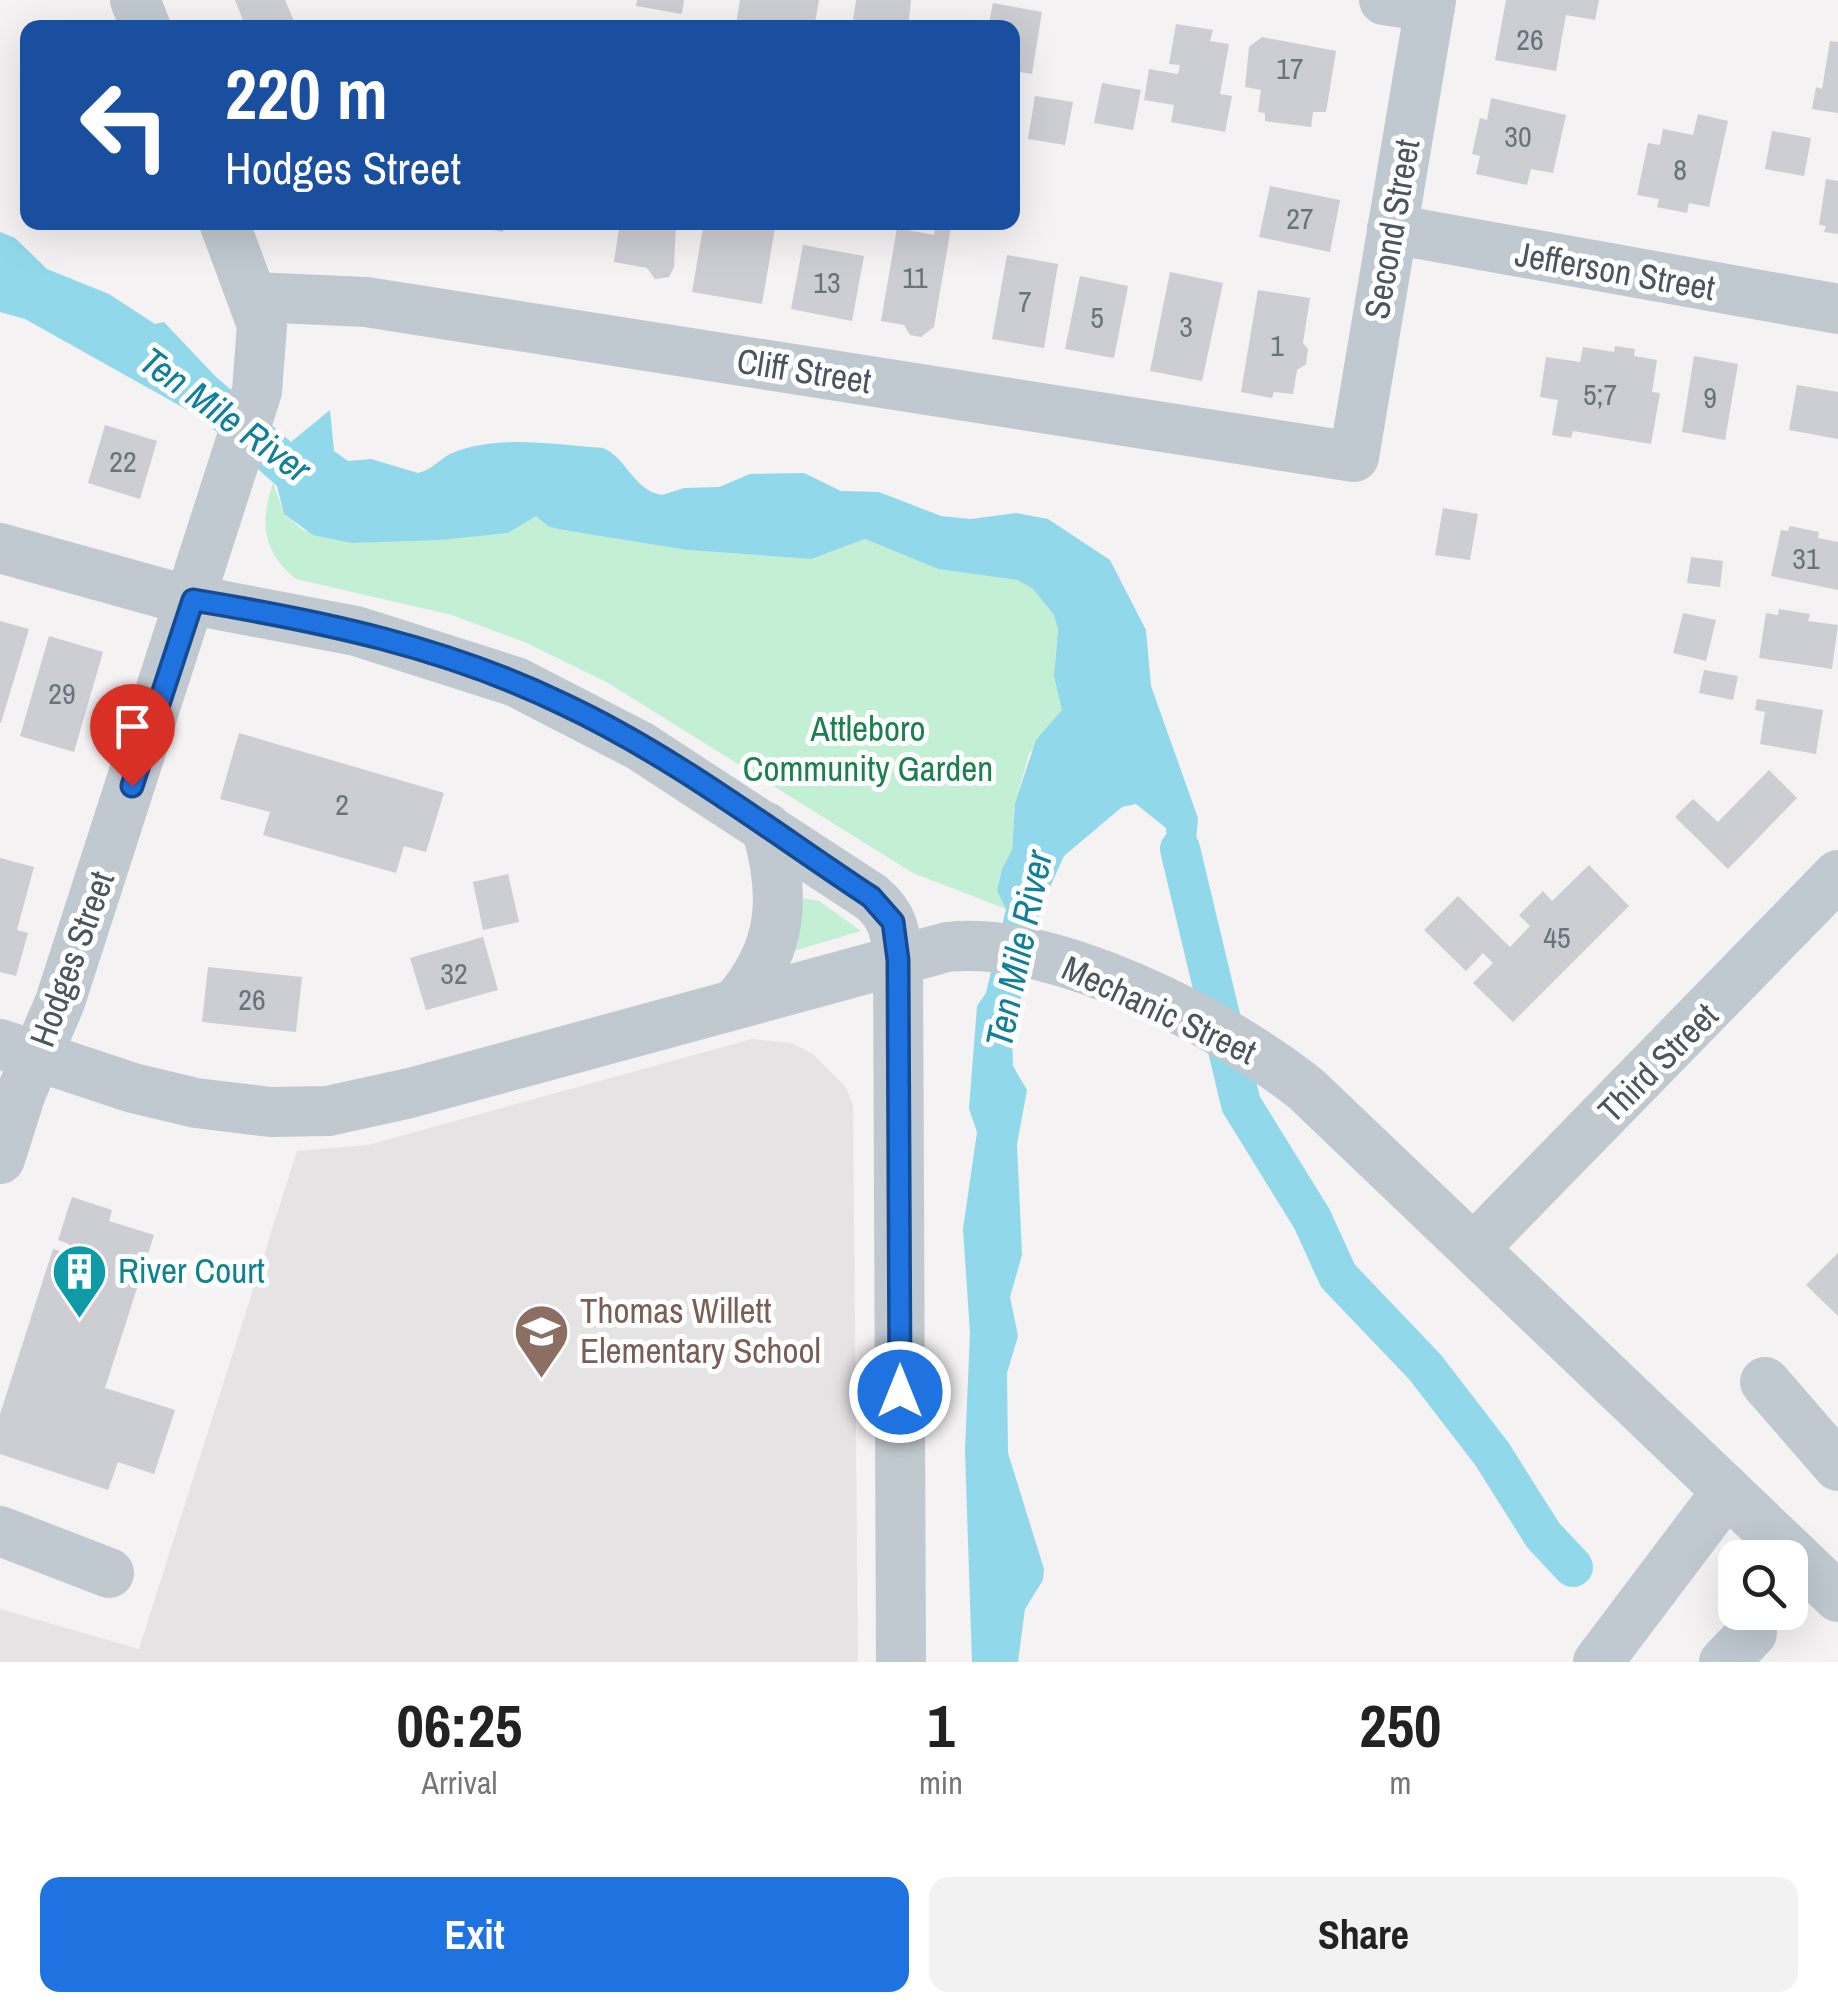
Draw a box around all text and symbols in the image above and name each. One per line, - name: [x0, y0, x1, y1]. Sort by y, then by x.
- house number: 26: [1516, 19, 1544, 59]
- text: 220 m: [225, 47, 388, 141]
- house number: 17: [1276, 48, 1304, 88]
- icon: left: [60, 60, 190, 190]
- house number: 30: [1504, 116, 1532, 156]
- street label: Second Street: [1353, 135, 1430, 323]
- text: Hodges Street: [225, 137, 461, 198]
- house number: 8: [1673, 149, 1687, 189]
- house number: 27: [1286, 198, 1314, 238]
- street label: Jefferson Street: [1511, 230, 1719, 311]
- house number: 11: [902, 257, 928, 297]
- house number: 13: [813, 262, 841, 302]
- house number: 7: [1018, 281, 1032, 321]
- house number: 5: [1090, 297, 1104, 337]
- house number: 3: [1179, 306, 1193, 346]
- house number: 1: [1270, 325, 1284, 365]
- water label: Ten Mile River: [129, 335, 323, 495]
- street label: Cliff Street: [734, 337, 874, 404]
- house number: 5;7: [1583, 374, 1617, 414]
- house number: 9: [1703, 377, 1717, 417]
- house number: 22: [109, 441, 137, 481]
- house number: 31: [1792, 538, 1820, 578]
- house number: 29: [48, 673, 76, 713]
- pin: [90, 684, 175, 787]
- icon: arrive: [105, 699, 160, 754]
- park label: Attleboro Community Garden: [743, 705, 993, 792]
- house number: 2: [335, 784, 349, 824]
- water label: Ten Mile River: [973, 844, 1065, 1052]
- street label: Hodges Street: [18, 865, 125, 1053]
- house number: 45: [1543, 917, 1571, 957]
- street label: Mechanic Street: [1055, 944, 1264, 1075]
- house number: 32: [440, 953, 468, 993]
- house number: 26: [238, 979, 266, 1019]
- street label: Third Street: [1587, 992, 1728, 1133]
- building icon: River Court: [49, 1241, 109, 1320]
- place label: River Court: [118, 1247, 265, 1294]
- place label: Thomas Willett Elementary School: [580, 1287, 821, 1374]
- school or university icon: Thomas Willett Elementary School: [511, 1301, 571, 1380]
- position arrow: [848, 1340, 952, 1444]
- map controls: [1718, 1540, 1808, 1630]
- button: search: [1718, 1540, 1808, 1630]
- text: 06:25: [397, 1685, 522, 1766]
- text: 1: [927, 1685, 955, 1766]
- text: 250: [1359, 1685, 1441, 1766]
- text: Arrival: [422, 1761, 497, 1804]
- text: min: [919, 1761, 963, 1804]
- text: m: [1389, 1761, 1411, 1804]
- button: Exit: [40, 1877, 909, 1992]
- button: Share: [929, 1877, 1798, 1992]

